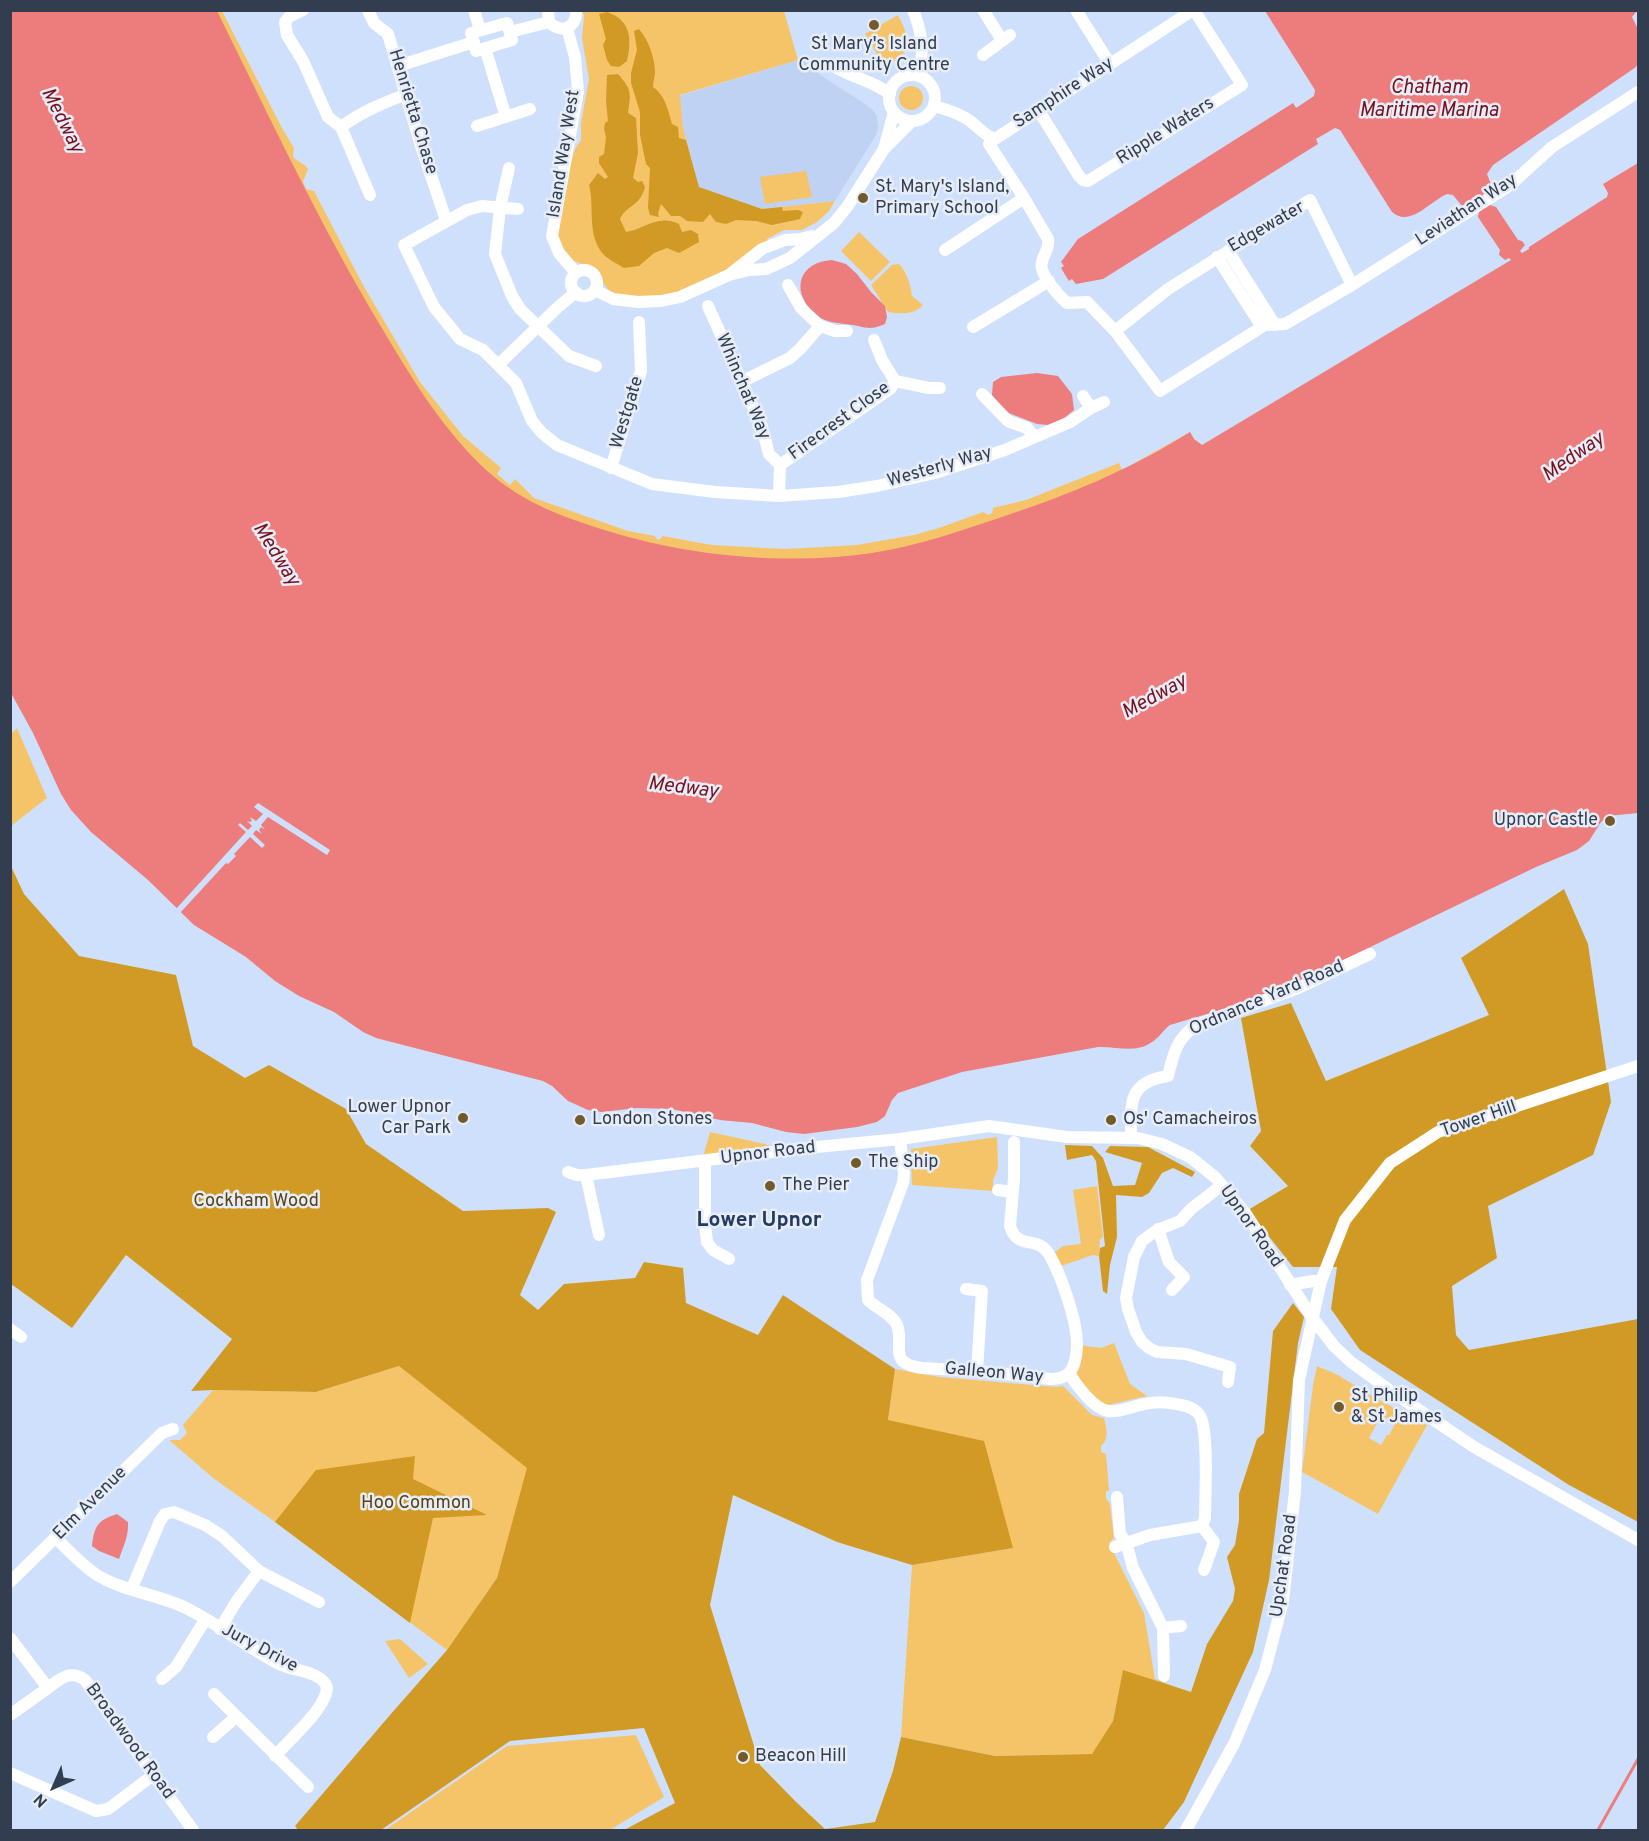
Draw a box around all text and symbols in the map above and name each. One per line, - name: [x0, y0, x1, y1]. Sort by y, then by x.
- marker: St Mary's Island Community Centre: [867, 18, 881, 32]
- place label: St Mary's Island Community Centre: [798, 34, 950, 76]
- street label: Henrietta Chase: [383, 47, 441, 177]
- street label: Samphire Way: [1010, 54, 1118, 134]
- water label: Chatham Maritime Marina: [1359, 77, 1499, 124]
- water label: Medway: [34, 84, 88, 158]
- street label: Island Way West: [544, 88, 586, 220]
- street label: Ripple Waters: [1113, 93, 1219, 171]
- street label: Leviathan Way: [1412, 170, 1522, 252]
- place label: St. Mary's Island, Primary School: [875, 177, 1009, 219]
- marker: St. Mary's Island, Primary School: [856, 191, 870, 205]
- street label: Edgewater: [1225, 197, 1309, 259]
- street label: Whinchat Way: [710, 331, 774, 443]
- street label: Westgate: [607, 374, 649, 452]
- street label: Firecrest Close: [785, 378, 895, 466]
- water label: Medway: [1538, 428, 1610, 488]
- street label: Westerly Way: [885, 443, 995, 493]
- water label: Medway: [246, 519, 304, 591]
- water label: Medway: [1118, 670, 1192, 726]
- water label: Medway: [647, 773, 719, 805]
- place label: Upnor Castle: [1494, 810, 1598, 832]
- marker: Upnor Castle: [1603, 814, 1617, 828]
- street label: Ordnance Yard Road: [1186, 957, 1348, 1041]
- place label: Lower Upnor Car Park: [347, 1097, 451, 1140]
- street label: Tower Hill: [1438, 1097, 1520, 1143]
- place label: London Stones: [592, 1109, 712, 1131]
- place label: Os' Camacheiros: [1123, 1109, 1257, 1131]
- marker: Lower Upnor Car Park: [456, 1111, 470, 1125]
- marker: London Stones: [573, 1113, 587, 1127]
- marker: Os' Camacheiros: [1104, 1113, 1118, 1127]
- street label: Upnor Road: [719, 1137, 817, 1171]
- place label: The Ship: [868, 1152, 938, 1174]
- marker: The Ship: [849, 1156, 863, 1170]
- place label: The Pier: [782, 1175, 850, 1197]
- marker: The Pier: [763, 1179, 777, 1193]
- street label: Upnor Road: [1214, 1182, 1286, 1272]
- park label: Cockham Wood: [193, 1191, 319, 1213]
- district label: Lower Upnor: [697, 1209, 821, 1235]
- street label: Galleon Way: [944, 1359, 1044, 1389]
- place label: St Philip & St James: [1351, 1386, 1442, 1428]
- marker: St Philip & St James: [1332, 1400, 1346, 1414]
- street label: Elm Avenue: [50, 1463, 132, 1545]
- park label: Hoo Common: [361, 1493, 471, 1515]
- street label: Upchat Road: [1267, 1513, 1303, 1619]
- street label: Jury Drive: [217, 1620, 301, 1678]
- street label: Broadwood Road: [80, 1680, 178, 1804]
- place label: Beacon Hill: [755, 1746, 846, 1768]
- marker: Beacon Hill: [736, 1750, 750, 1764]
- north arrow: [24, 1757, 84, 1817]
- text: N: [30, 1789, 52, 1811]

